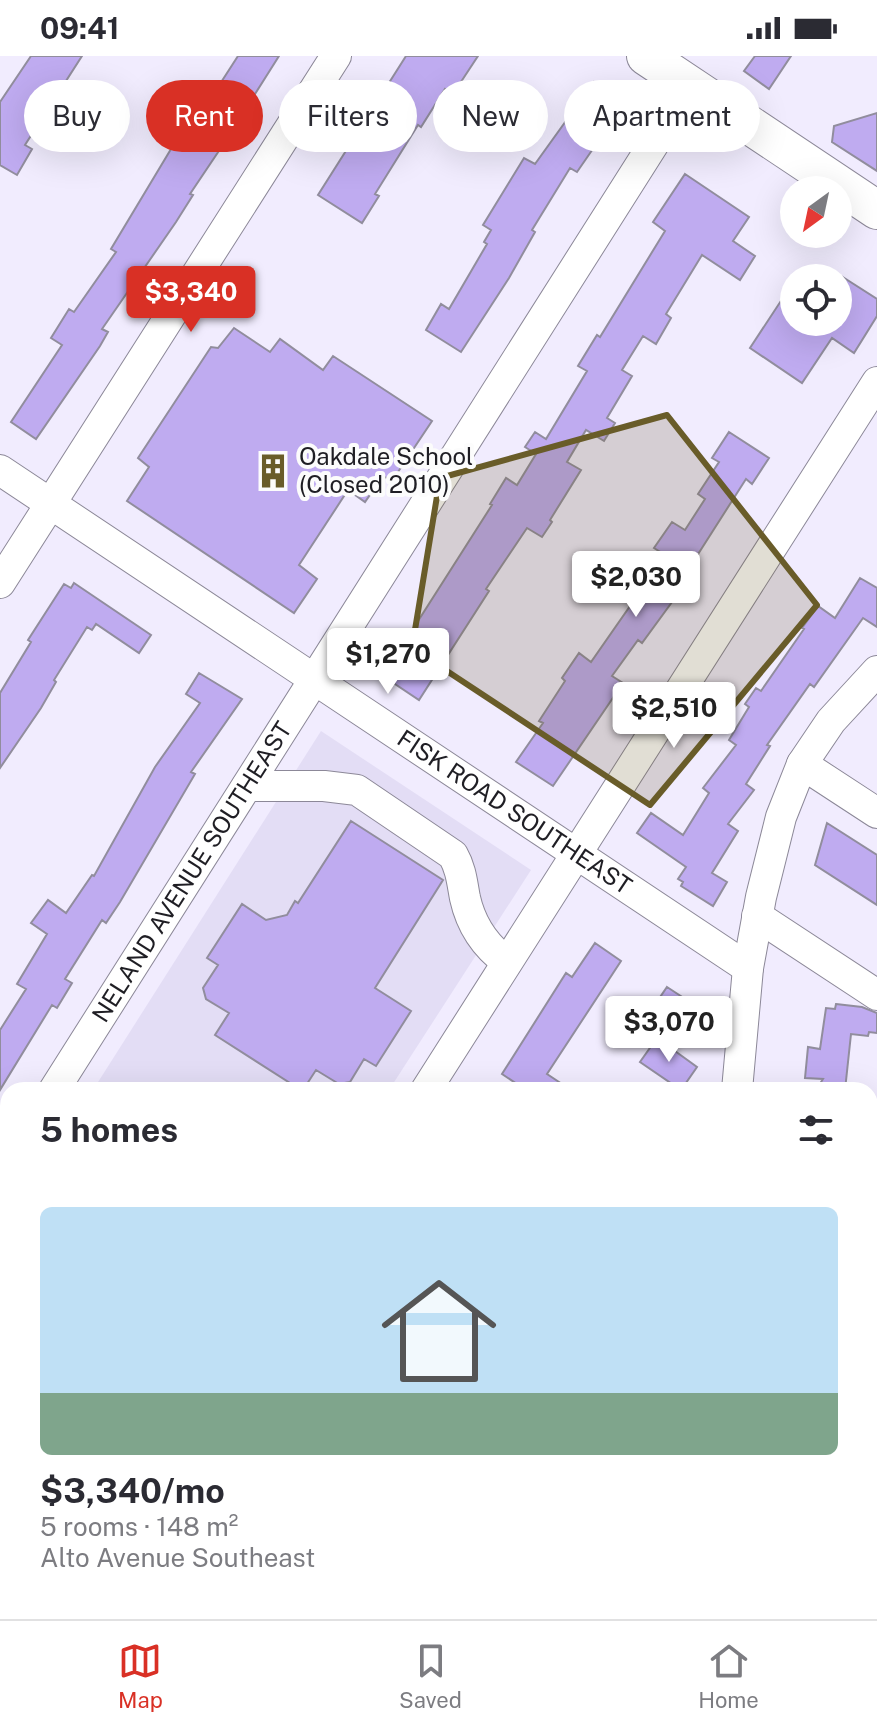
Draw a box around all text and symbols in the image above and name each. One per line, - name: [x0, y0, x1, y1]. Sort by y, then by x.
- text: 09:41: [40, 10, 120, 46]
- chip: Buy: [24, 80, 130, 152]
- chip: Rent: [146, 80, 263, 152]
- chip: Filters: [279, 80, 417, 152]
- chip: New: [433, 80, 548, 152]
- chip: Apartment: [564, 80, 760, 152]
- north arrow: [780, 176, 852, 248]
- map controls: [780, 176, 852, 336]
- button: locate: [780, 264, 852, 336]
- pin: $3,340: [126, 266, 256, 334]
- text: $3,340: [144, 276, 238, 307]
- place label: Oakdale School (Closed 2010): [299, 442, 473, 498]
- building icon: Oakdale School (Closed 2010): [254, 452, 292, 490]
- pin: $2,030: [571, 551, 701, 619]
- text: $2,030: [590, 561, 682, 592]
- pin: $1,270: [323, 628, 453, 696]
- text: $1,270: [345, 638, 431, 669]
- pin: $2,510: [609, 682, 739, 750]
- text: $2,510: [631, 692, 717, 723]
- street label: NELAND AVENUE SOUTHEAST: [86, 716, 297, 1027]
- street label: FISK ROAD SOUTHEAST: [393, 724, 637, 900]
- pin: $3,070: [604, 996, 734, 1064]
- text: $3,070: [623, 1006, 715, 1037]
- icon: filters: [794, 1108, 838, 1152]
- text: 5 homes: [40, 1110, 178, 1150]
- icon: home: [367, 1259, 511, 1403]
- text: $3,340/mo: [40, 1471, 225, 1511]
- text: 5 rooms · 148 m²: [40, 1511, 238, 1542]
- text: Alto Avenue Southeast: [40, 1542, 315, 1573]
- tab: Map: [118, 1639, 163, 1713]
- tab: Saved: [399, 1639, 462, 1713]
- tab: Home: [698, 1639, 759, 1713]

